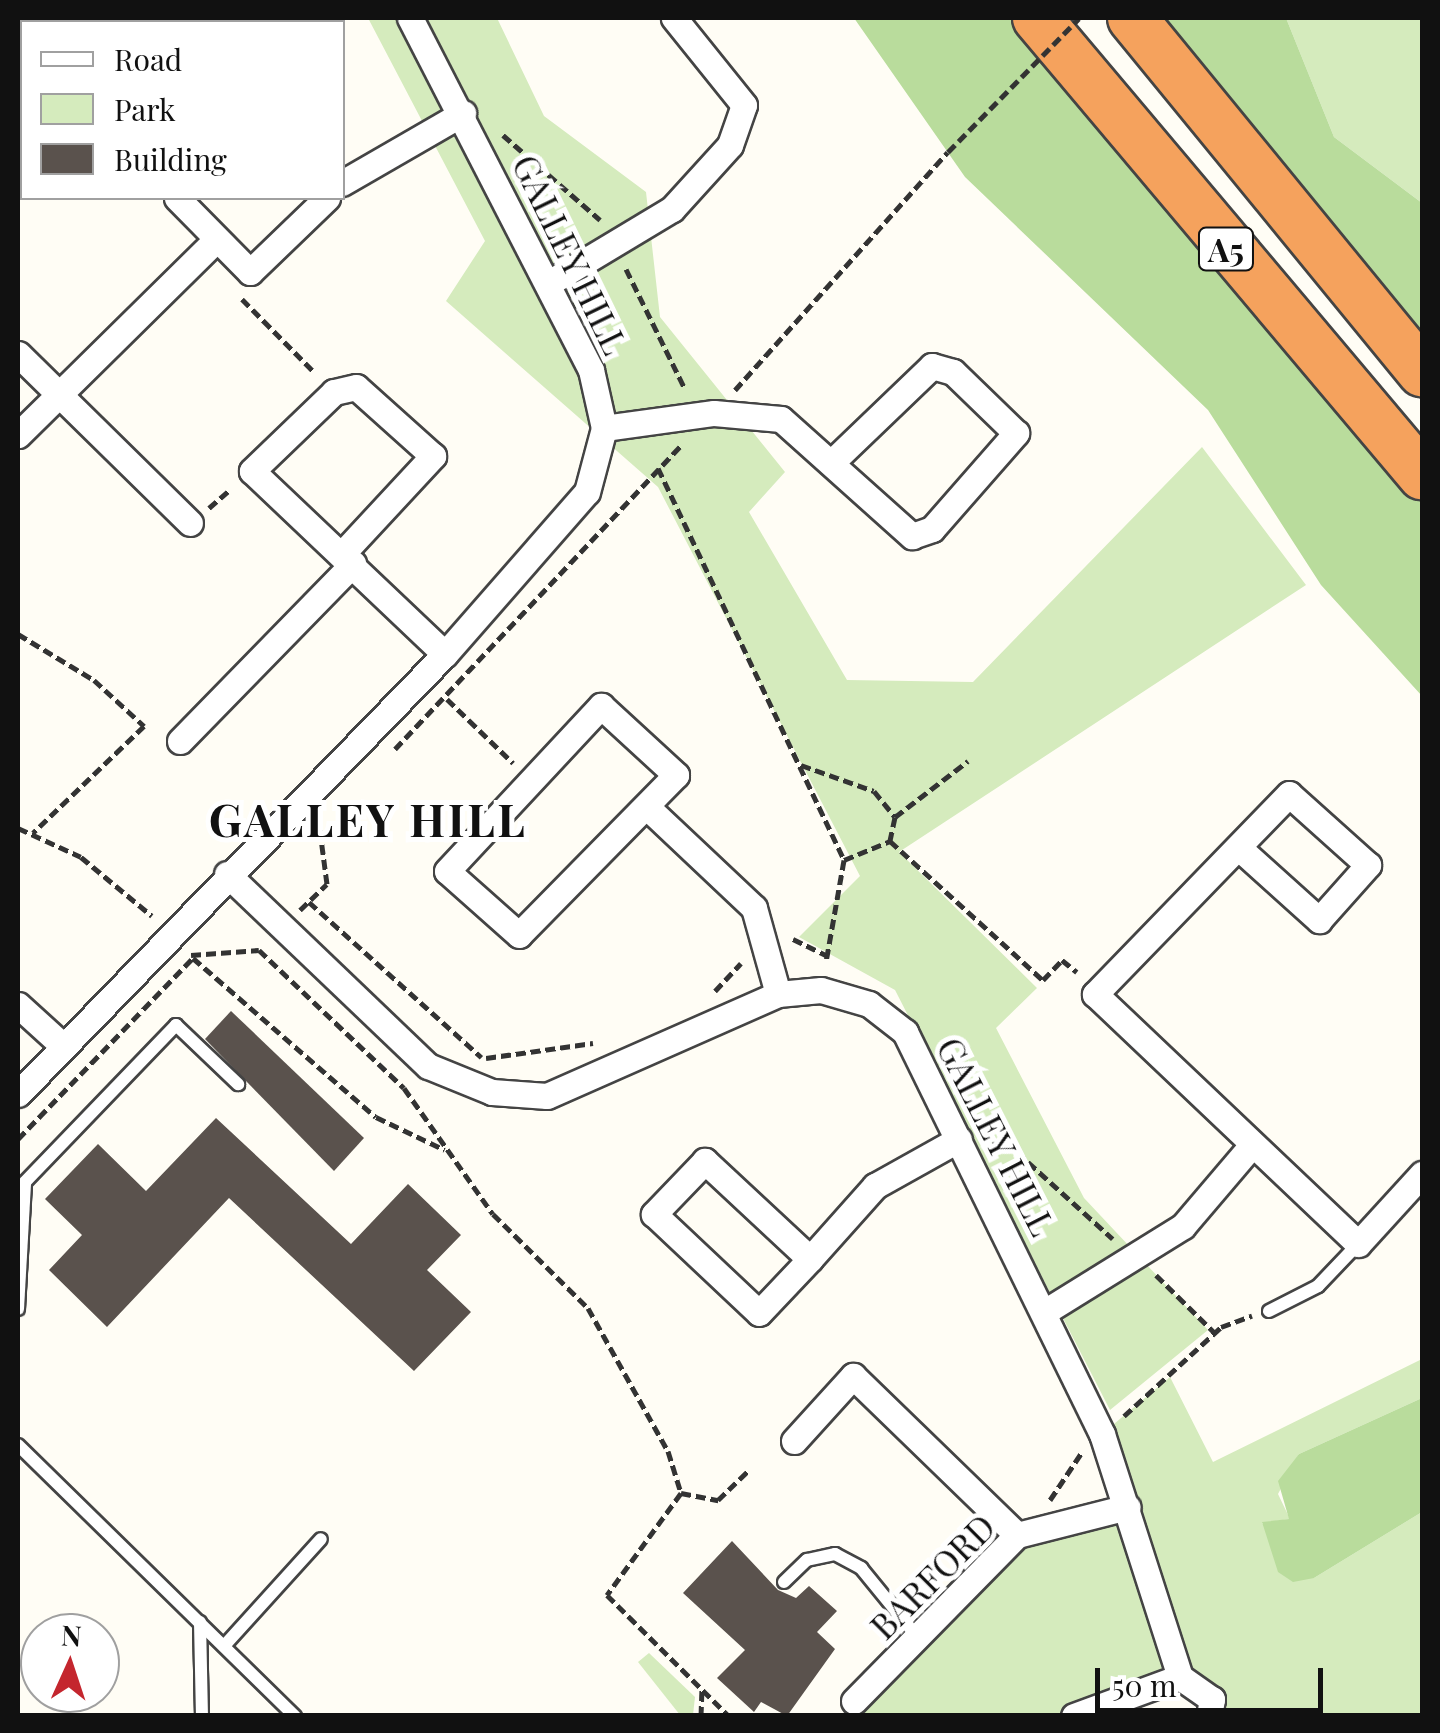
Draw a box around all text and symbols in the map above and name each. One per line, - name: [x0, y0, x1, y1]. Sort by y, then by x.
- legend: [20, 20, 345, 200]
- text: Road: [114, 39, 182, 79]
- text: Park: [114, 89, 176, 129]
- text: Building: [114, 139, 227, 179]
- street label: GALLEY HILL: [504, 147, 638, 361]
- road number: A5: [1196, 222, 1256, 276]
- district label: GALLEY HILL: [209, 792, 527, 846]
- street label: GALLEY HILL: [929, 1030, 1065, 1242]
- street label: BARFORD: [861, 1505, 1003, 1647]
- north arrow: [20, 1613, 120, 1713]
- text: N: [60, 1616, 83, 1654]
- scale bar: [1100, 1648, 1328, 1710]
- text: 50 m: [1112, 1665, 1177, 1705]

